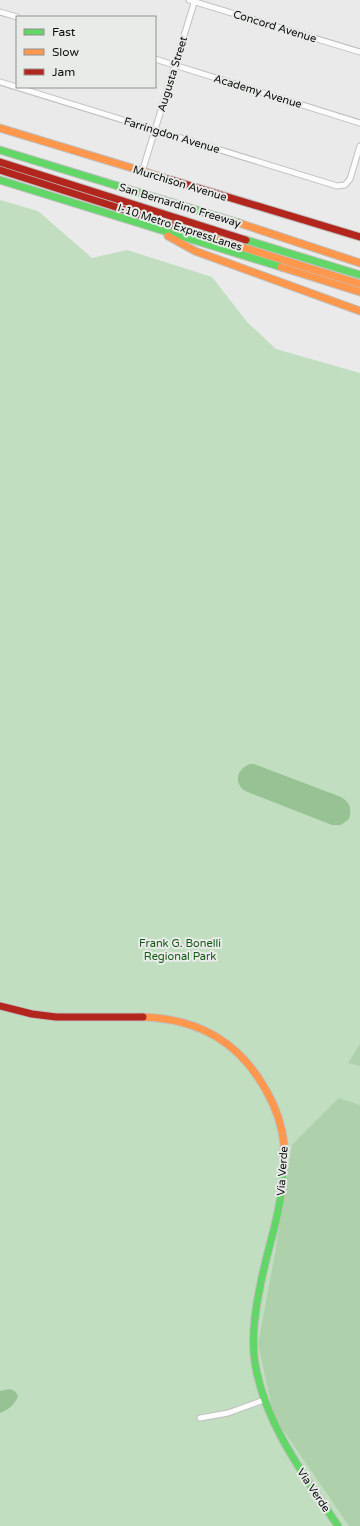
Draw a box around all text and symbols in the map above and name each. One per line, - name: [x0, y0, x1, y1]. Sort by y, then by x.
- street label: Concord Avenue: [232, 8, 318, 45]
- legend: [16, 16, 156, 88]
- text: Fast: [52, 25, 76, 39]
- street label: Augusta Street: [155, 35, 190, 113]
- text: Slow: [52, 45, 79, 59]
- text: Jam: [52, 65, 75, 79]
- street label: Academy Avenue: [212, 72, 303, 111]
- street label: Farringdon Avenue: [122, 115, 221, 156]
- street label: Murchison Avenue: [131, 163, 228, 204]
- street label: San Bernardino Freeway: [117, 181, 242, 230]
- street label: I-10 Metro ExpressLanes: [116, 201, 244, 254]
- park label: Frank G. Bonelli Regional Park: [139, 937, 221, 963]
- street label: Via Verde: [274, 1146, 291, 1196]
- street label: Via Verde: [294, 1466, 333, 1515]

